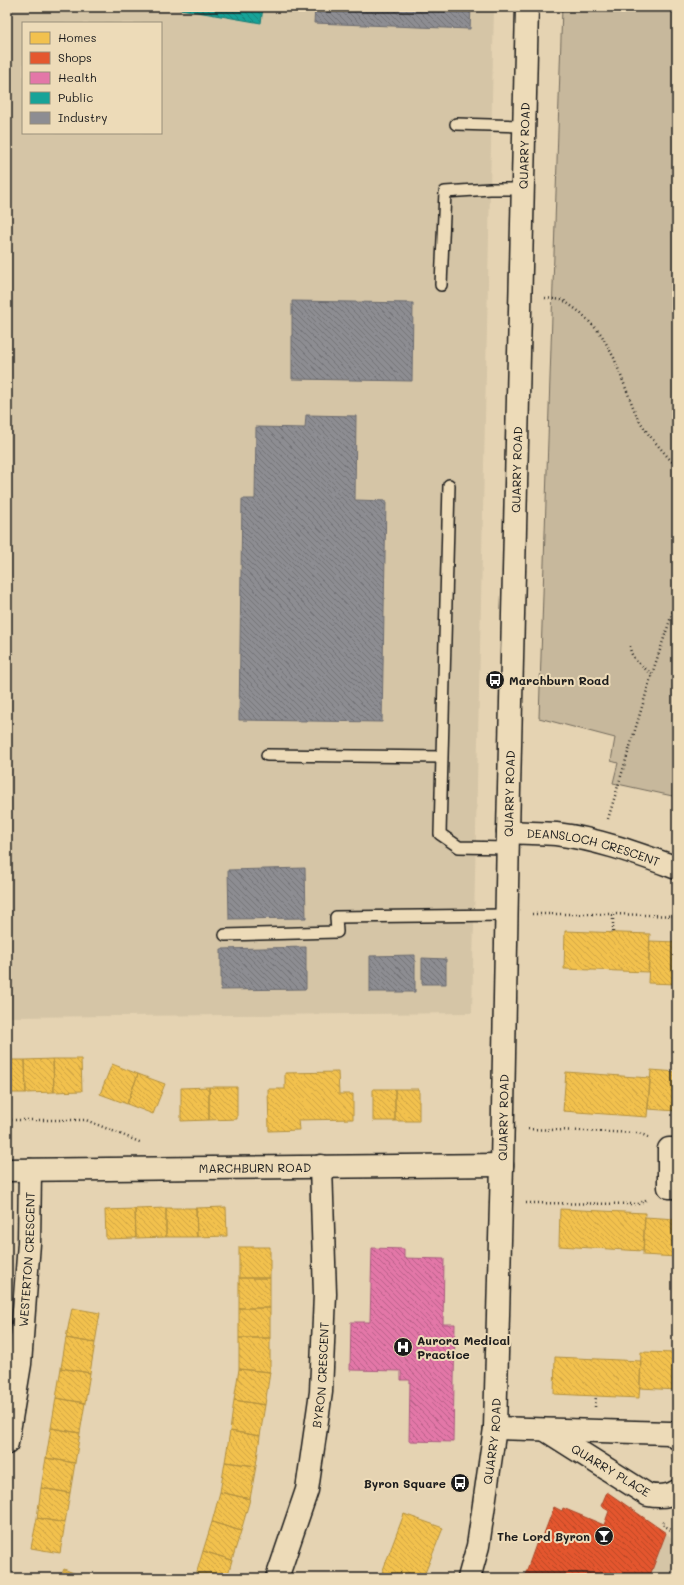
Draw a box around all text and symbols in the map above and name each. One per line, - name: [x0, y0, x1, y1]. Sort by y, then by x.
- legend: [22, 22, 162, 134]
- text: Homes: [58, 29, 97, 45]
- text: Shops: [58, 49, 92, 65]
- text: Health: [58, 69, 97, 85]
- text: Public: [58, 89, 93, 105]
- street label: QUARRY ROAD: [515, 102, 533, 189]
- text: Industry: [58, 109, 107, 125]
- street label: QUARRY ROAD: [507, 426, 525, 513]
- bus stop icon: Marchburn Road: [484, 669, 506, 691]
- place label: Marchburn Road: [509, 672, 609, 688]
- street label: QUARRY ROAD: [500, 750, 518, 837]
- street label: DEANSLOCH CRESCENT: [526, 825, 663, 869]
- street label: QUARRY ROAD: [494, 1074, 512, 1161]
- street label: MARCHBURN ROAD: [199, 1159, 311, 1176]
- street label: WESTERTON CRESCENT: [15, 1191, 38, 1327]
- street label: BYRON CRESCENT: [308, 1321, 332, 1429]
- place label: Aurora Medical Practice: [417, 1332, 510, 1362]
- hospital icon: Aurora Medical Practice: [392, 1336, 414, 1358]
- street label: QUARRY ROAD: [479, 1398, 504, 1485]
- street label: QUARRY PLACE: [569, 1440, 654, 1500]
- bus stop icon: Byron Square: [449, 1472, 471, 1494]
- place label: Byron Square: [364, 1475, 446, 1491]
- bar icon: The Lord Byron: [593, 1525, 615, 1547]
- place label: The Lord Byron: [497, 1528, 590, 1544]

